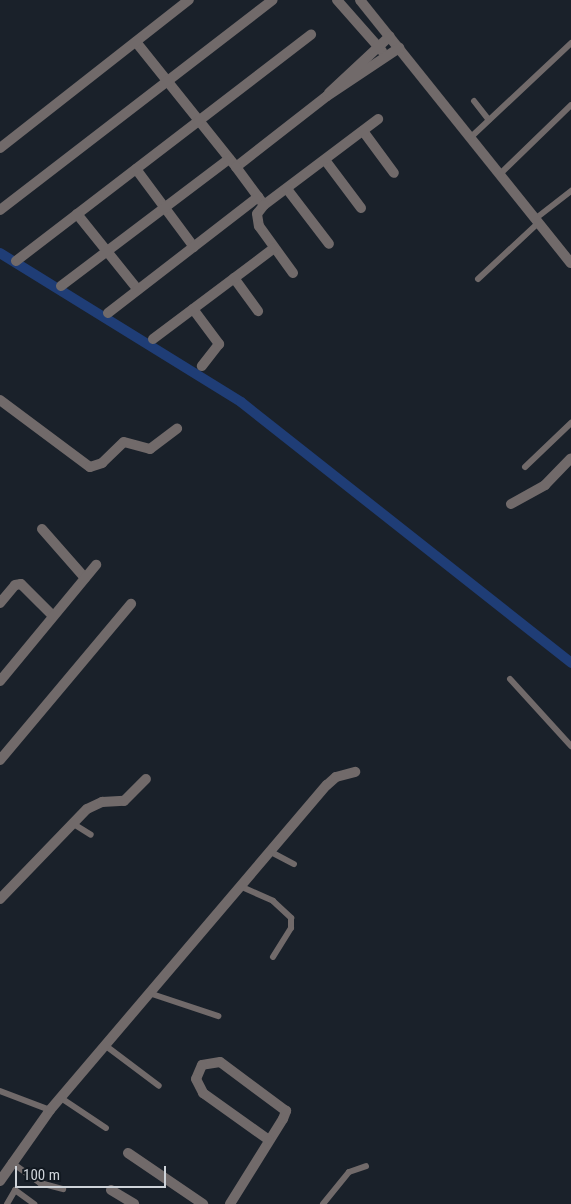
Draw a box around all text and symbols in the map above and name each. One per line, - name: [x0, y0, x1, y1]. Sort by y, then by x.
- scale bar: [18, 1156, 169, 1188]
- text: 100 m: [23, 1166, 60, 1184]

